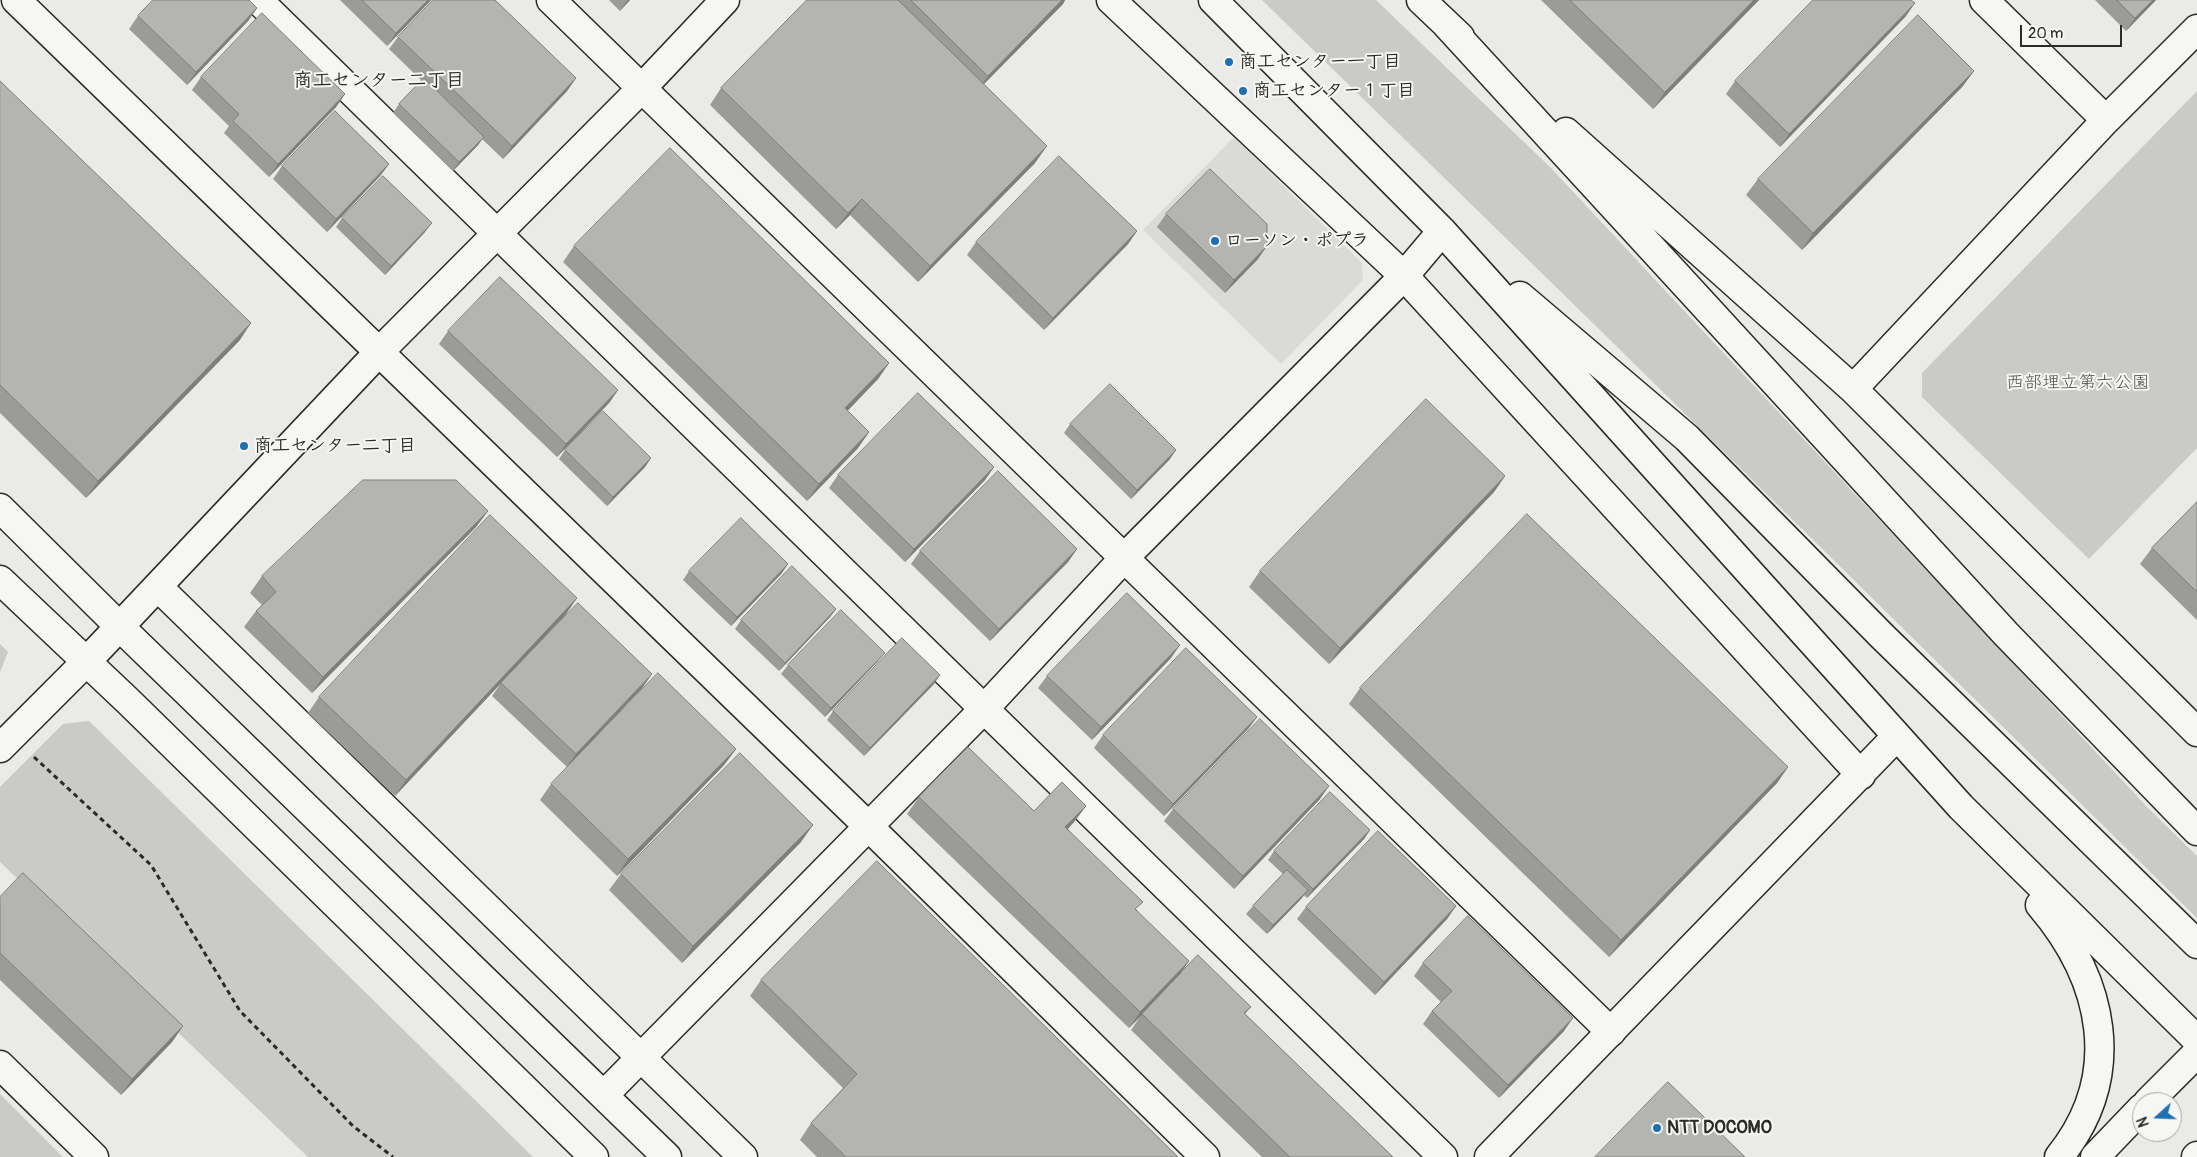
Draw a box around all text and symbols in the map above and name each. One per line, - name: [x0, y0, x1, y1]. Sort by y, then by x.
- scale bar: [2022, 15, 2124, 47]
- text: 20 m: [2028, 24, 2063, 43]
- place label: 商工センター一丁目: [1239, 51, 1401, 73]
- marker: 商工センター一丁目: [1223, 56, 1235, 68]
- district label: 商工センター二丁目: [294, 70, 464, 92]
- place label: 商工センター１丁目: [1253, 80, 1415, 102]
- marker: 商工センター１丁目: [1237, 85, 1249, 97]
- place label: ローソン・ポプラ: [1225, 230, 1369, 252]
- marker: ローソン・ポプラ: [1209, 235, 1221, 247]
- park label: 西部埋立第六公園: [2006, 372, 2150, 394]
- place label: 商工センター二丁目: [254, 435, 416, 457]
- marker: 商工センター二丁目: [238, 440, 250, 452]
- north arrow: [2132, 1092, 2182, 1142]
- text: N: [2134, 1115, 2153, 1129]
- place label: NTT DOCOMO: [1667, 1117, 1772, 1139]
- marker: NTT DOCOMO: [1651, 1122, 1663, 1134]

